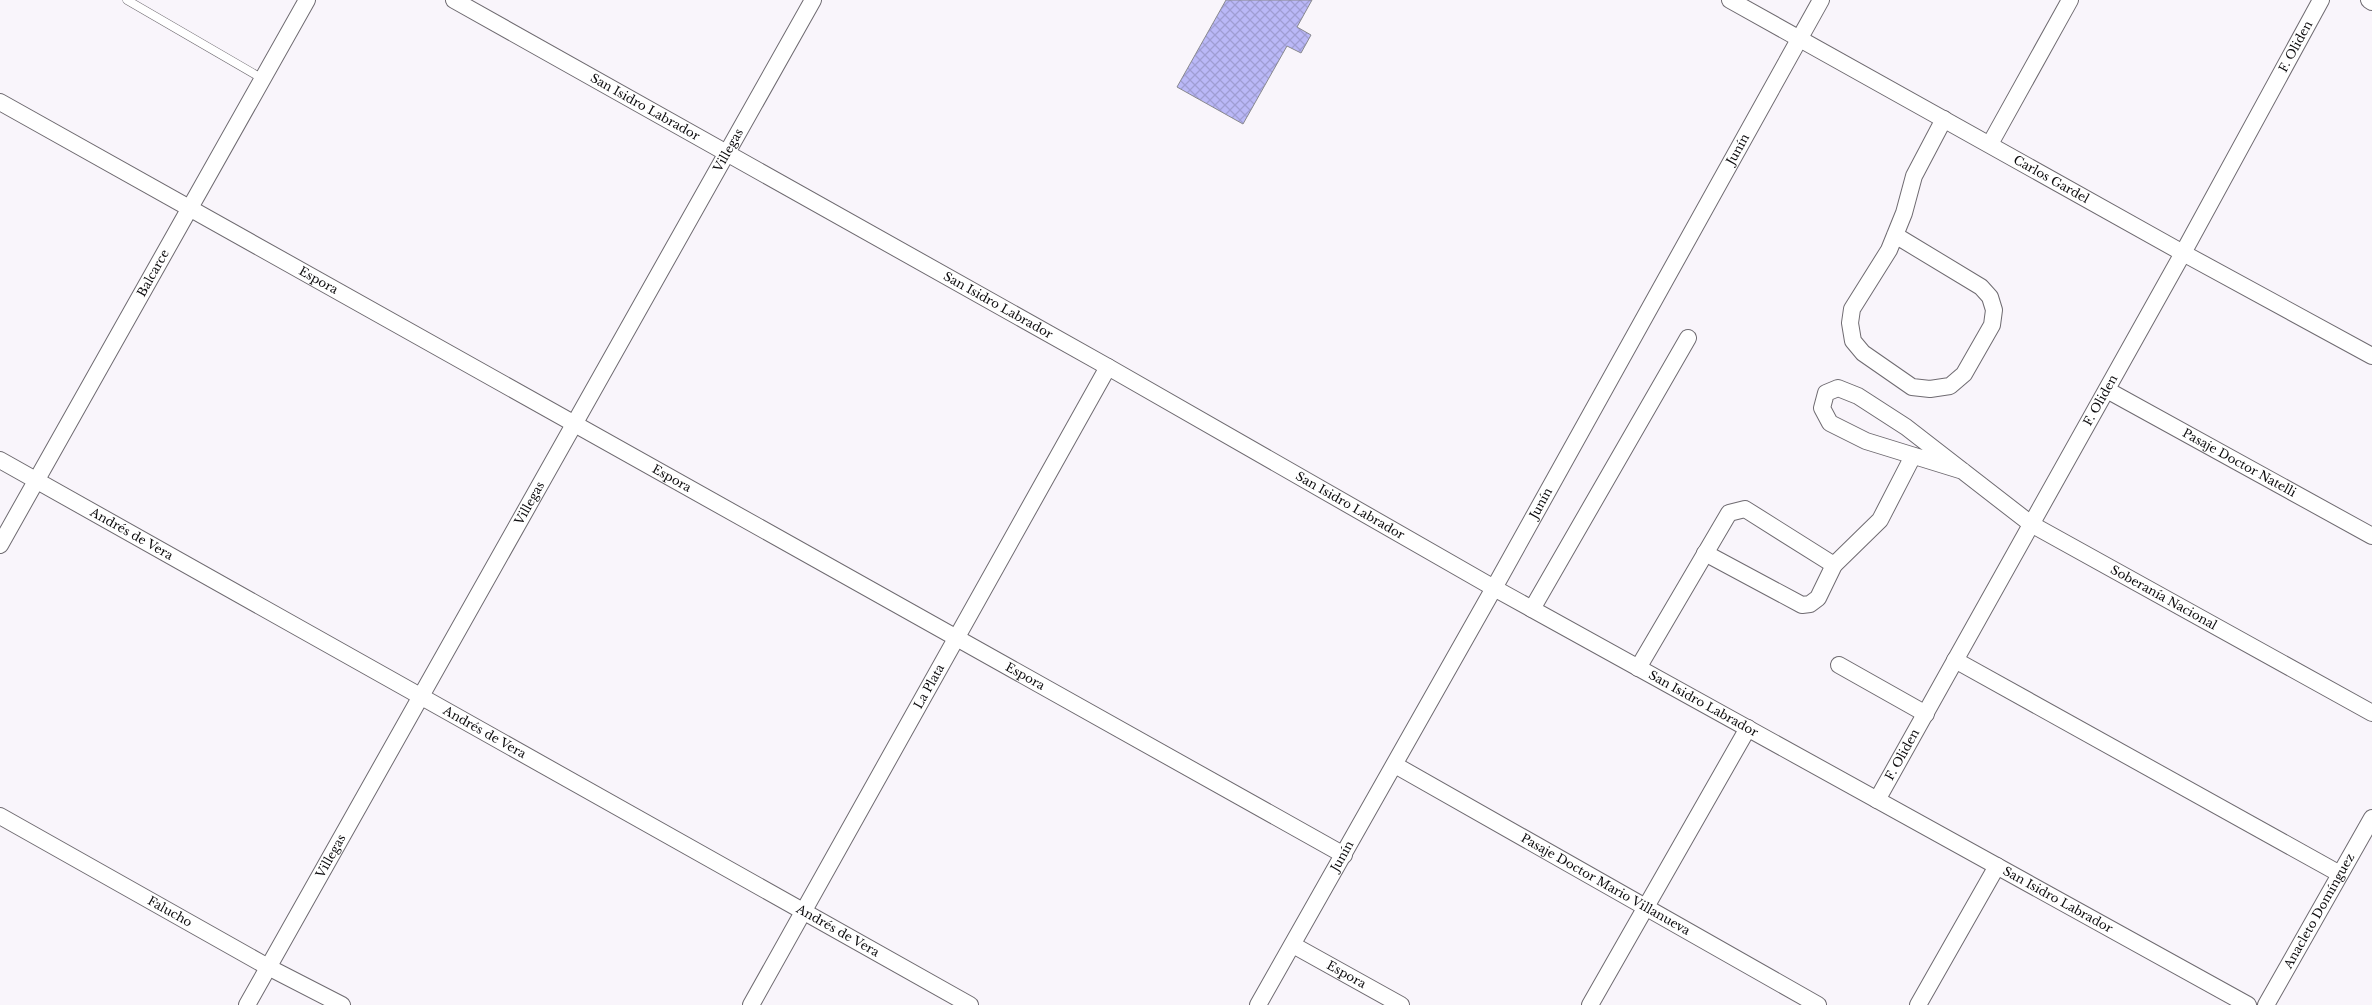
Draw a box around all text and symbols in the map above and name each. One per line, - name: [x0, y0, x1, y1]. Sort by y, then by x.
- street label: F. Oliden: [2275, 18, 2315, 75]
- street label: San Isidro Labrador: [588, 70, 703, 143]
- street label: Villegas: [709, 126, 746, 175]
- street label: Junín: [1722, 131, 1752, 169]
- street label: Carlos Gardel: [2011, 152, 2092, 206]
- street label: Balcarce: [133, 247, 172, 299]
- street label: Espora: [296, 263, 341, 297]
- street label: San Isidro Labrador: [941, 268, 1056, 342]
- street label: F. Oliden: [2080, 372, 2120, 428]
- street label: Pasaje Doctor Natelli: [2180, 425, 2299, 500]
- street label: Espora: [650, 461, 695, 495]
- street label: San Isidro Labrador: [1293, 468, 1408, 542]
- street label: Villegas: [511, 479, 547, 528]
- street label: Junín: [1525, 485, 1555, 523]
- street label: Andrés de Vera: [87, 504, 176, 563]
- street label: Soberanía Nacional: [2108, 562, 2220, 633]
- street label: Espora: [1003, 659, 1048, 693]
- street label: La Plata: [910, 661, 947, 711]
- street label: San Isidro Labrador: [1646, 667, 1761, 740]
- street label: Andrés de Vera: [440, 702, 529, 761]
- street label: F. Oliden: [1882, 726, 1922, 783]
- street label: Pasaje Doctor Mario Villanueva: [1518, 830, 1693, 938]
- street label: Villegas: [312, 831, 349, 881]
- street label: Junín: [1326, 838, 1356, 876]
- street label: Anacleto Domínguez: [2280, 850, 2358, 972]
- street label: San Isidro Labrador: [2001, 863, 2116, 936]
- street label: Falucho: [145, 893, 195, 930]
- street label: Andrés de Vera: [793, 901, 882, 960]
- street label: Espora: [1324, 957, 1369, 991]

